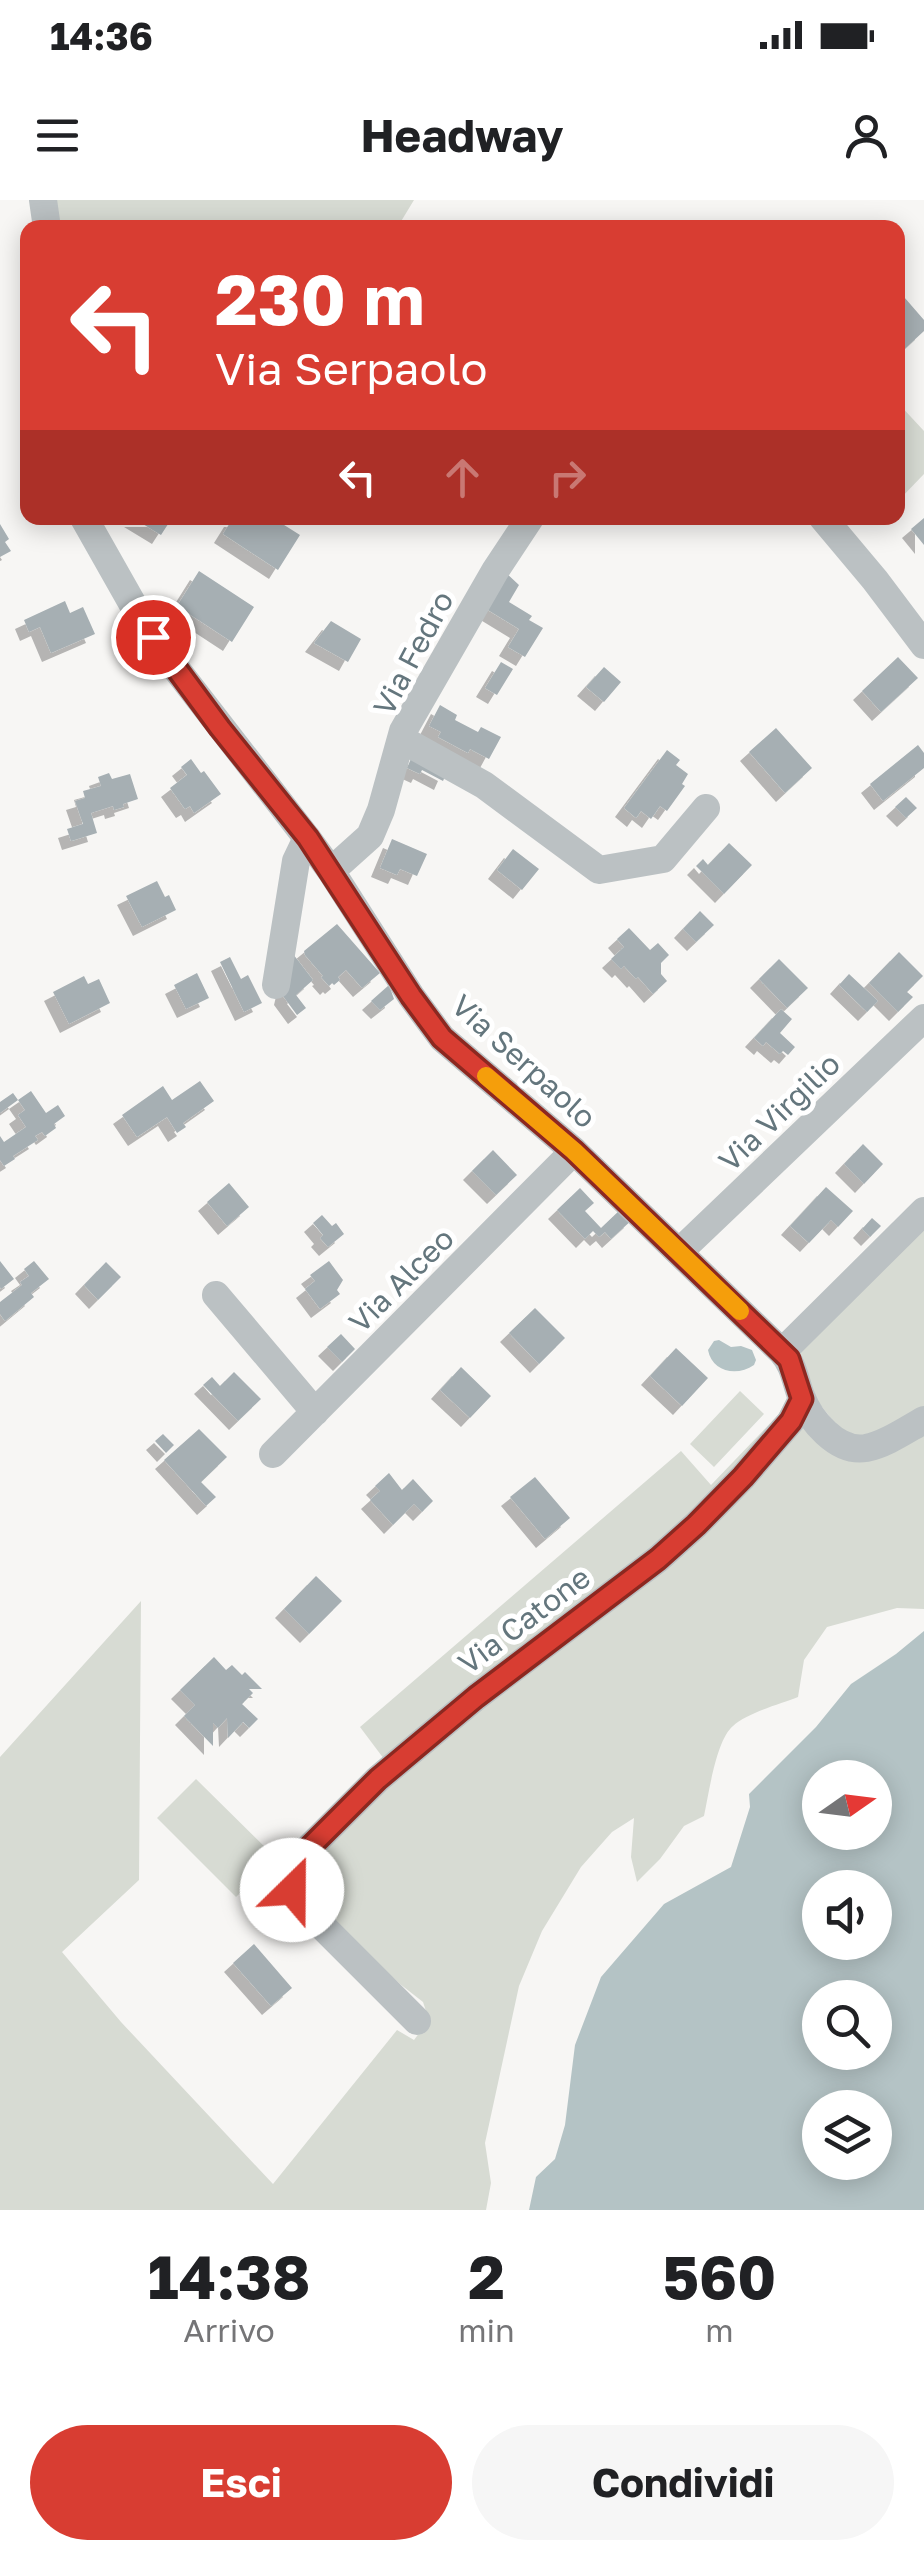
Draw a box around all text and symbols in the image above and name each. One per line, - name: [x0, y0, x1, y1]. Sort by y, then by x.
- text: 14:36: [50, 13, 153, 58]
- icon: menu: [30, 108, 85, 163]
- text: Headway: [360, 108, 564, 162]
- icon: person: [839, 108, 894, 163]
- text: 230 m: [215, 256, 425, 340]
- icon: left: [50, 260, 180, 390]
- text: Via Serpaolo: [215, 341, 487, 395]
- icon: left: [330, 450, 385, 505]
- icon: ahead: [435, 450, 490, 505]
- icon: right: [540, 450, 595, 505]
- street label: Via Fedro: [365, 585, 461, 721]
- pin: [111, 595, 196, 680]
- icon: arrive: [126, 610, 181, 665]
- street label: Via Serpaolo: [444, 987, 604, 1135]
- street label: Via Virgilio: [711, 1045, 847, 1179]
- street label: Via Alceo: [341, 1220, 461, 1340]
- street label: Via Catone: [451, 1559, 597, 1681]
- north arrow: [802, 1760, 892, 1850]
- map controls: [802, 1760, 892, 2180]
- position arrow: [240, 1838, 344, 1942]
- button: sound: [802, 1870, 892, 1960]
- button: search: [802, 1980, 892, 2070]
- button: layers: [802, 2090, 892, 2180]
- text: 14:38: [148, 2240, 310, 2312]
- text: 2: [468, 2240, 505, 2312]
- text: 560: [662, 2240, 776, 2312]
- text: Arrivo: [183, 2311, 275, 2349]
- text: min: [458, 2311, 515, 2349]
- text: m: [705, 2311, 734, 2349]
- button: Esci: [30, 2425, 452, 2540]
- button: Condividi: [472, 2425, 894, 2540]

